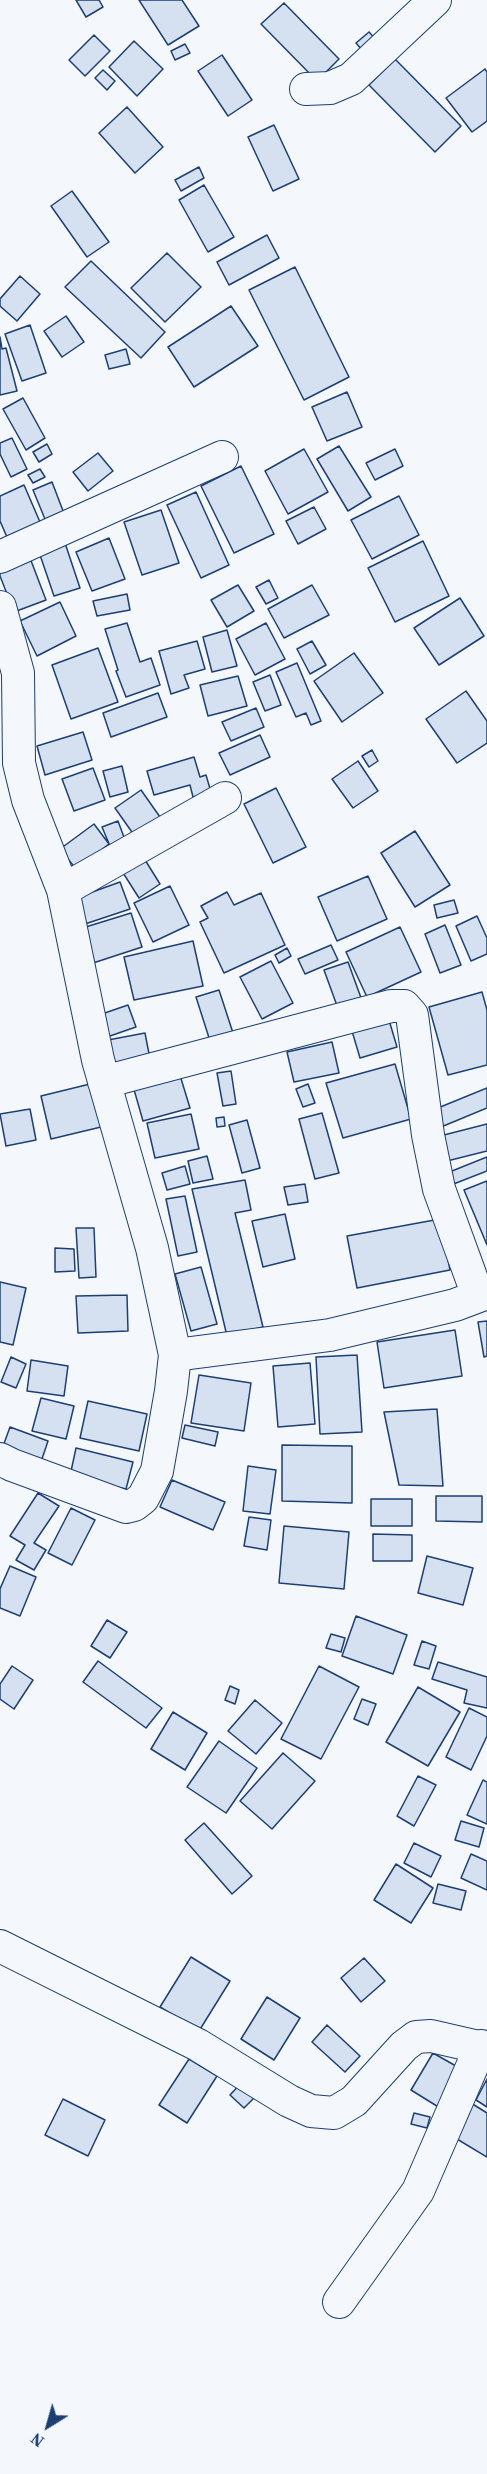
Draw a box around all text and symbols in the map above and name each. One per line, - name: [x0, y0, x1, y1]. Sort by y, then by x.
- north arrow: [18, 2396, 78, 2456]
- text: N: [26, 2428, 48, 2453]

